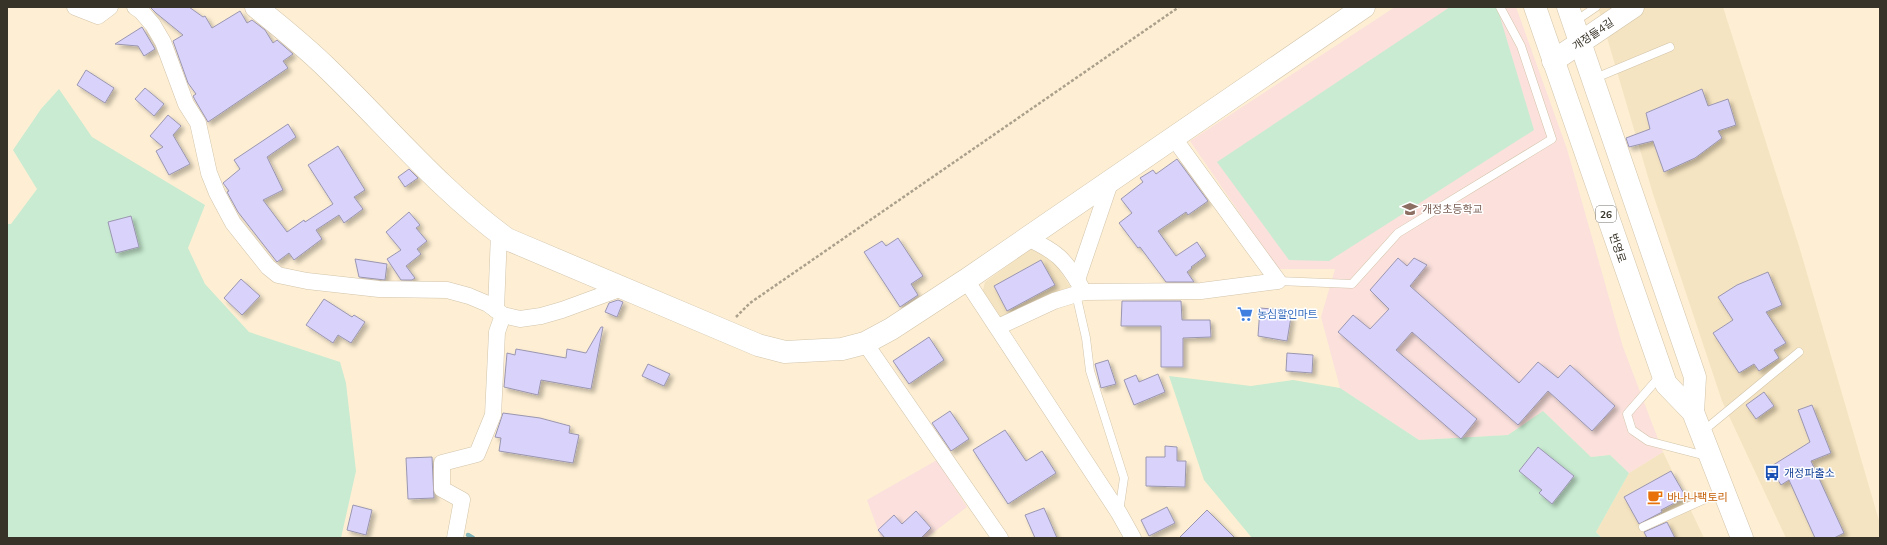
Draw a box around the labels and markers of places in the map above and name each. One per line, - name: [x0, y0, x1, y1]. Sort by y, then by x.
- school or university icon: 개정초등학교: [1401, 200, 1419, 218]
- place label: 개정초등학교: [1422, 202, 1483, 216]
- supermarket icon: 농심할인마트: [1236, 305, 1254, 323]
- place label: 농심할인마트: [1257, 307, 1318, 321]
- bus stop icon: 개정파출소: [1763, 464, 1781, 482]
- place label: 개정파출소: [1784, 466, 1835, 480]
- cafe icon: 바나나팩토리: [1646, 488, 1664, 506]
- place label: 바나나팩토리: [1667, 490, 1728, 504]

